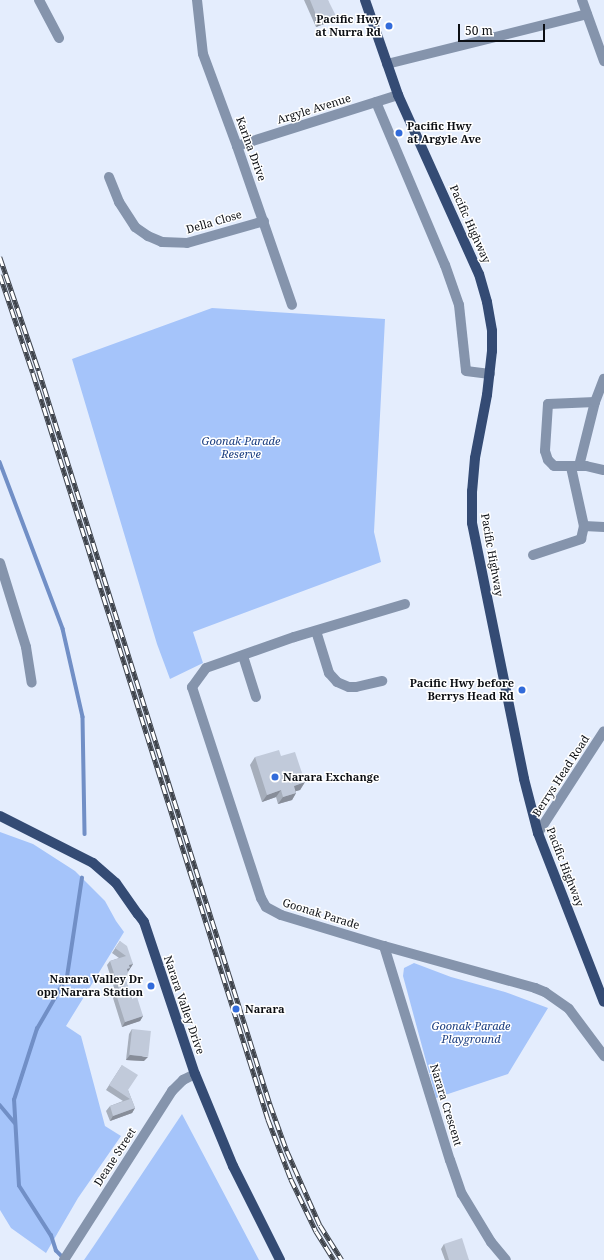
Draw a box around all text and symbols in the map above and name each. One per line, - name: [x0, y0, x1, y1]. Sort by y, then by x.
- place label: Pacific Hwy at Nurra Rd: [315, 13, 381, 39]
- scale bar: [460, 16, 547, 42]
- marker: Pacific Hwy at Nurra Rd: [384, 21, 394, 31]
- text: 50 m: [465, 22, 493, 39]
- street label: Argyle Avenue: [275, 91, 353, 127]
- street label: Karina Drive: [233, 115, 269, 183]
- place label: Pacific Hwy at Argyle Ave: [407, 120, 481, 146]
- marker: Pacific Hwy at Argyle Ave: [394, 128, 404, 138]
- street label: Pacific Highway: [447, 183, 493, 265]
- street label: Della Close: [185, 208, 243, 236]
- park label: Goonak Parade Reserve: [202, 435, 280, 461]
- street label: Pacific Highway: [478, 512, 506, 598]
- place label: Pacific Hwy before Berrys Head Rd: [410, 677, 514, 703]
- marker: Pacific Hwy before Berrys Head Rd: [517, 685, 527, 695]
- street label: Berrys Head Road: [530, 733, 592, 819]
- place label: Narara Exchange: [283, 770, 379, 784]
- marker: Narara Exchange: [270, 772, 280, 782]
- street label: Pacific Highway: [544, 825, 586, 909]
- street label: Goonak Parade: [281, 896, 361, 932]
- street label: Narara Valley Drive: [161, 954, 207, 1056]
- place label: Narara Valley Dr opp Narara Station: [37, 973, 143, 999]
- marker: Narara Valley Dr opp Narara Station: [146, 981, 156, 991]
- place label: Narara: [245, 1002, 285, 1016]
- marker: Narara: [230, 1003, 242, 1015]
- park label: Goonak Parade Playground: [432, 1020, 510, 1046]
- street label: Narara Crescent: [427, 1063, 465, 1147]
- street label: Deane Street: [91, 1125, 139, 1189]

